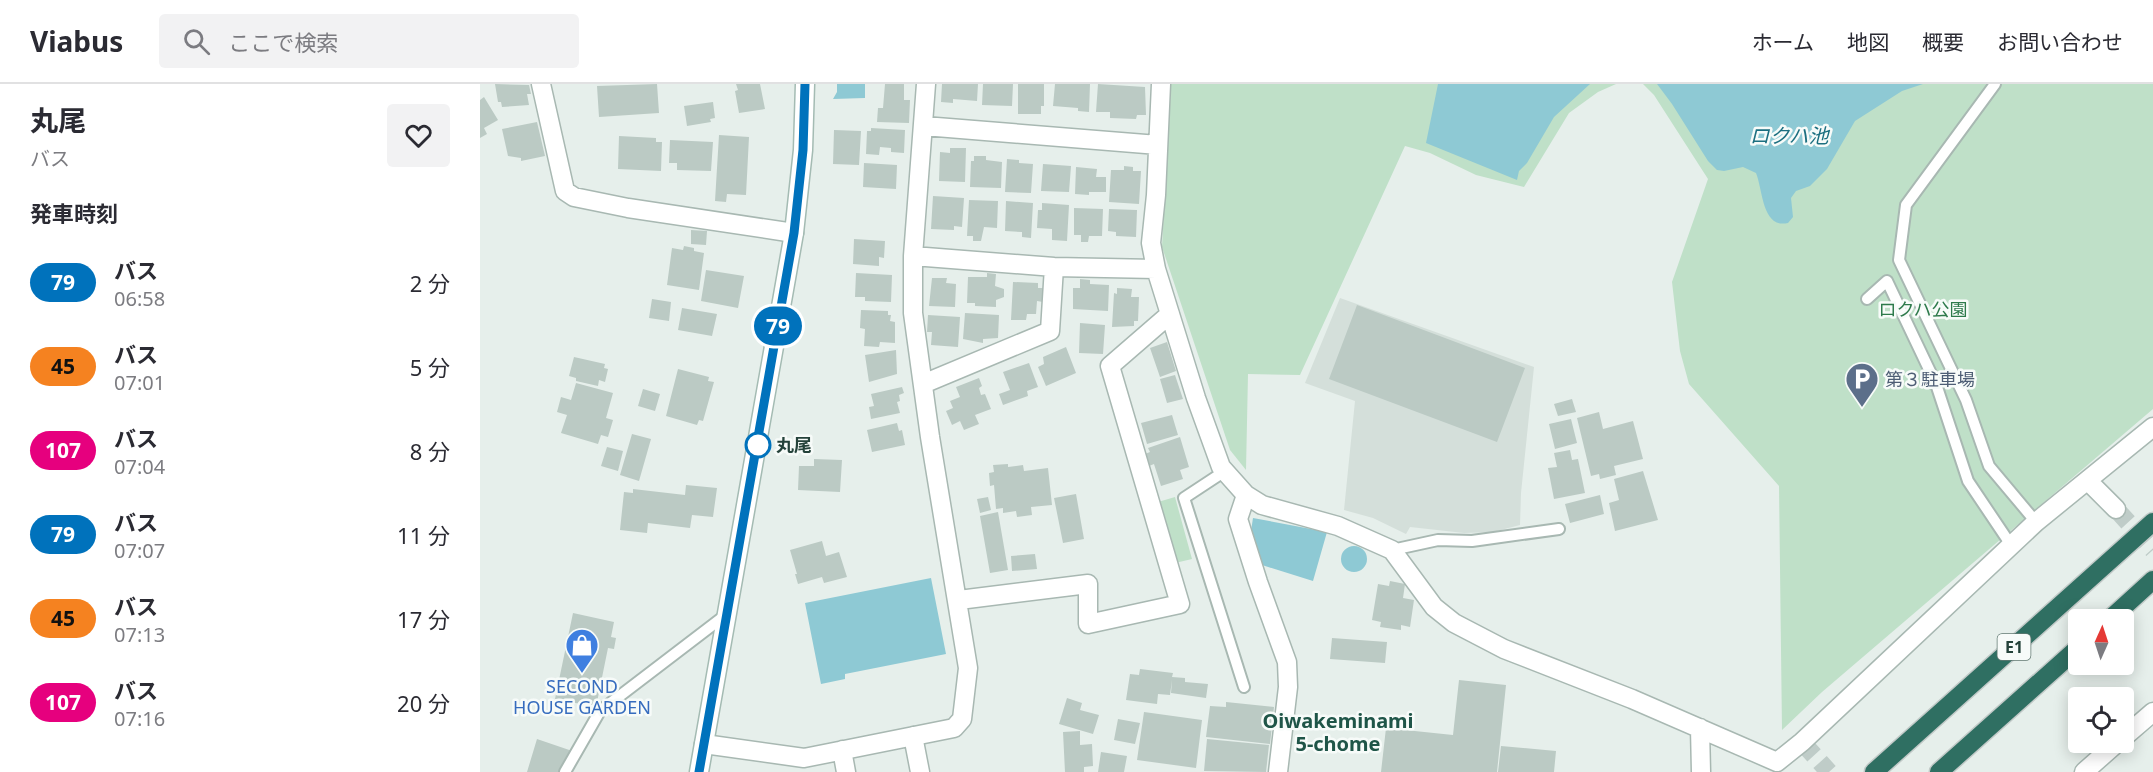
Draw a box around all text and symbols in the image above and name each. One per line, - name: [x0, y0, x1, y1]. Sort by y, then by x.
- search box: [159, 14, 579, 68]
- text: Viabus: [30, 22, 123, 60]
- icon: search: [180, 25, 213, 58]
- text: ここで検索: [228, 27, 338, 57]
- text: ホーム: [1752, 28, 1814, 56]
- text: 地図: [1847, 28, 1889, 56]
- text: 概要: [1922, 28, 1964, 56]
- text: お問い合わせ: [1997, 28, 2123, 56]
- text: 丸尾: [30, 101, 86, 139]
- button: heart: [387, 104, 450, 167]
- water label: ロクハ池: [1750, 122, 1831, 149]
- text: バス: [30, 145, 70, 172]
- text: 発車時刻: [30, 198, 118, 228]
- text: バス: [114, 255, 158, 285]
- text: 79: [51, 268, 75, 296]
- text: 2 分: [410, 268, 450, 298]
- text: 06:58: [114, 285, 165, 312]
- park label: ロクハ公園: [1878, 297, 1968, 321]
- line badge: 79: [751, 306, 805, 346]
- text: 79: [766, 312, 790, 340]
- text: バス: [114, 339, 158, 369]
- text: 45: [51, 352, 75, 380]
- text: 5 分: [410, 352, 450, 382]
- parking icon: 第３駐車場: [1844, 361, 1880, 408]
- place label: 第３駐車場: [1885, 367, 1975, 391]
- text: 07:01: [114, 369, 165, 396]
- text: バス: [114, 423, 158, 453]
- marker: 丸尾: [745, 432, 771, 458]
- place label: 丸尾: [776, 433, 812, 457]
- text: 107: [45, 436, 81, 464]
- text: 8 分: [410, 436, 450, 466]
- text: 07:04: [114, 453, 165, 480]
- text: バス: [114, 507, 158, 537]
- text: 79: [51, 520, 75, 548]
- text: 11 分: [397, 520, 450, 550]
- text: 07:07: [114, 537, 165, 564]
- text: バス: [114, 591, 158, 621]
- text: 45: [51, 604, 75, 632]
- text: 17 分: [397, 604, 450, 634]
- north arrow: [2068, 609, 2134, 675]
- map controls: [2068, 609, 2134, 753]
- text: 07:13: [114, 621, 165, 648]
- shop icon: SECOND HOUSE GARDEN: [564, 627, 600, 674]
- road number: E1: [1998, 634, 2030, 660]
- place label: SECOND HOUSE GARDEN: [513, 674, 651, 719]
- text: バス: [114, 675, 158, 705]
- button: locate: [2068, 687, 2134, 753]
- text: 107: [45, 688, 81, 716]
- text: 20 分: [397, 688, 450, 718]
- text: 07:16: [114, 705, 165, 732]
- district label: Oiwakeminami 5-chome: [1262, 707, 1414, 757]

